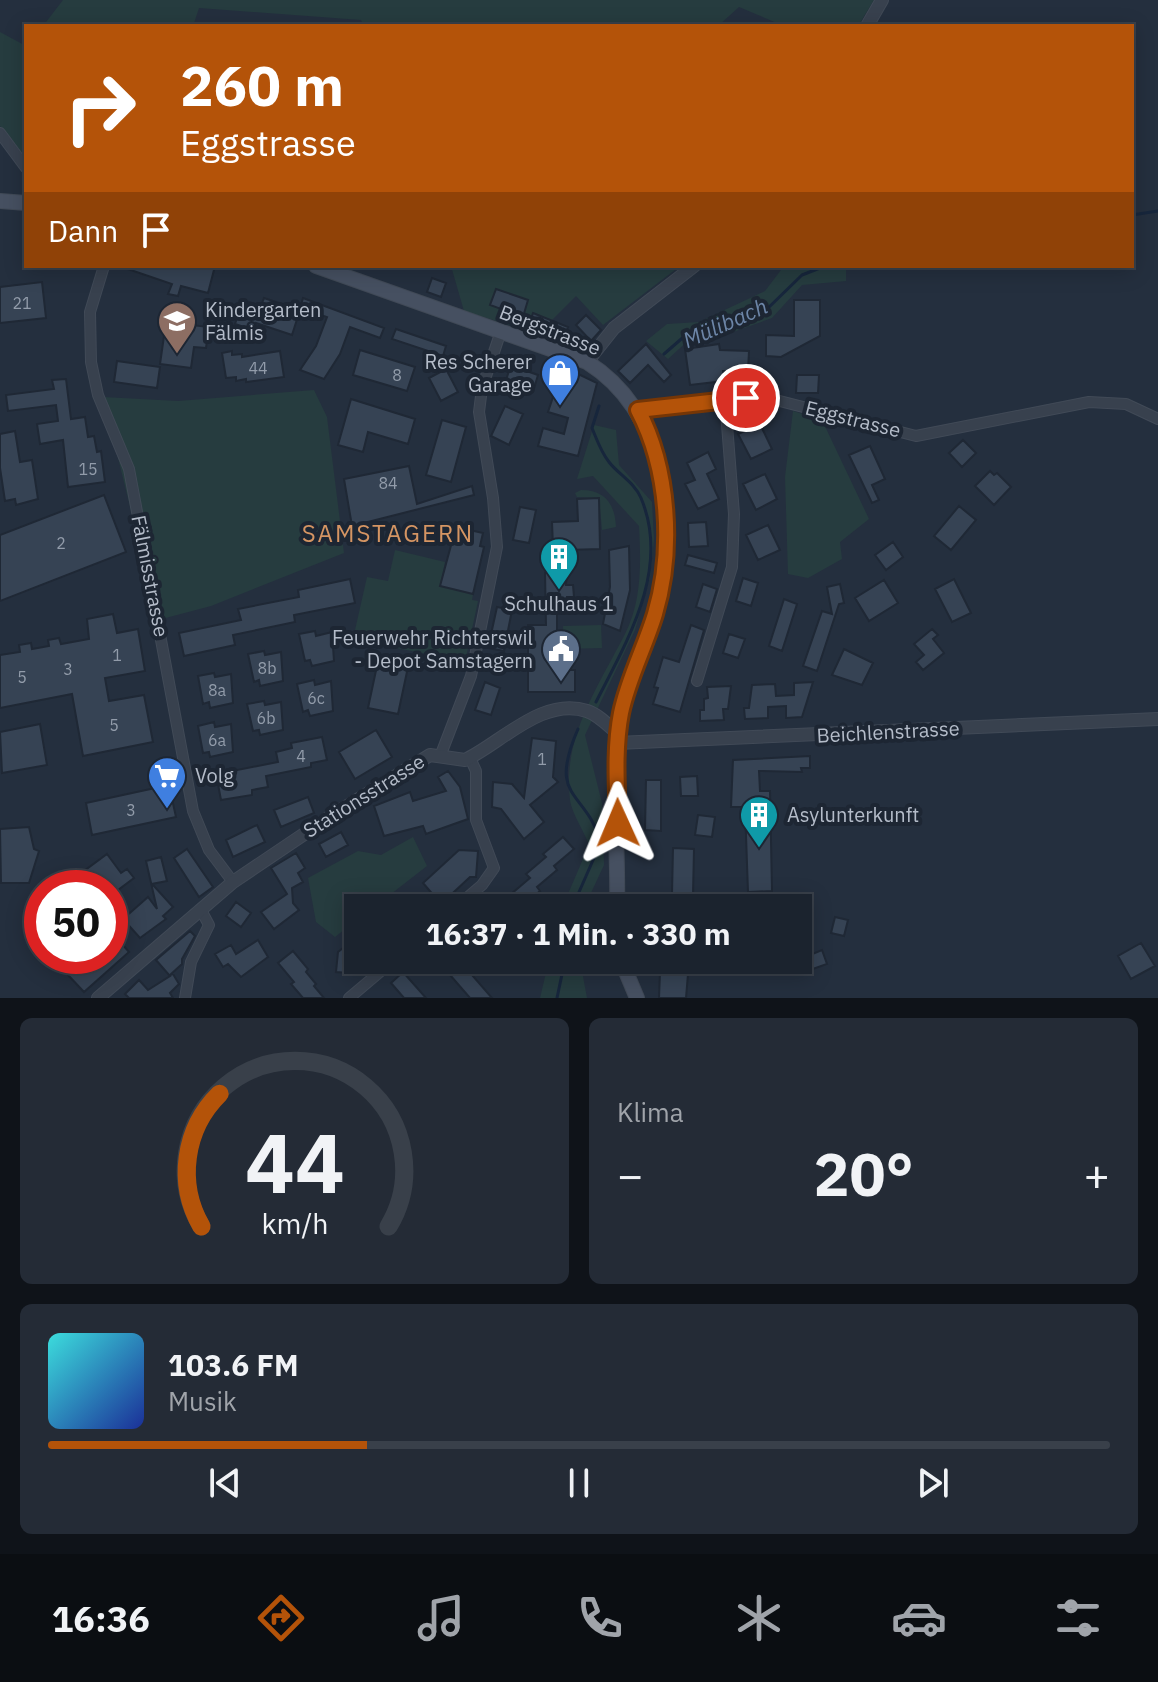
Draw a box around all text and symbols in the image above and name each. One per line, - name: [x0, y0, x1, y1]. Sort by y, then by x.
- text: 260 m: [180, 49, 344, 121]
- icon: right: [48, 56, 152, 160]
- text: Eggstrasse: [180, 119, 356, 166]
- icon: arrive: [134, 208, 178, 252]
- text: Dann: [48, 211, 118, 250]
- water label: Mülibach: [678, 291, 772, 354]
- house number: 21: [12, 293, 32, 313]
- place label: Kindergarten Fälmis: [205, 296, 321, 346]
- street label: Bergstrasse: [496, 298, 605, 361]
- school or university icon: Kindergarten Fälmis: [156, 300, 198, 355]
- place label: Res Scherer Garage: [424, 348, 532, 398]
- shop icon: Res Scherer Garage: [539, 352, 581, 407]
- house number: 44: [248, 358, 268, 378]
- pin: [712, 364, 780, 432]
- house number: 8: [392, 365, 402, 385]
- icon: arrive: [724, 376, 768, 420]
- street label: Eggstrasse: [802, 394, 904, 443]
- house number: 15: [78, 459, 98, 479]
- house number: 84: [378, 473, 398, 493]
- street label: Fälmisstrasse: [125, 513, 176, 639]
- district label: SAMSTAGERN: [302, 517, 474, 549]
- house number: 2: [56, 533, 66, 553]
- building icon: Schulhaus 1: [538, 536, 580, 591]
- place label: Schulhaus 1: [504, 590, 614, 617]
- place label: Feuerwehr Richterswil - Depot Samstagern: [332, 624, 533, 674]
- public building icon: Feuerwehr Richterswil - Depot Samstagern: [540, 628, 582, 683]
- house number: 1: [112, 645, 122, 665]
- house number: 8b: [258, 658, 276, 678]
- house number: 3: [63, 659, 73, 679]
- house number: 5: [17, 667, 27, 687]
- house number: 8a: [208, 680, 227, 700]
- house number: 6c: [307, 688, 325, 708]
- house number: 6b: [257, 708, 275, 728]
- street label: Beichlenstrasse: [816, 714, 960, 749]
- house number: 5: [109, 715, 119, 735]
- house number: 6a: [208, 730, 227, 750]
- house number: 4: [296, 746, 306, 766]
- street label: Stationsstrasse: [298, 747, 430, 844]
- house number: 1: [537, 749, 547, 769]
- supermarket icon: Volg: [146, 755, 188, 810]
- place label: Volg: [195, 762, 234, 789]
- position arrow: [576, 781, 660, 865]
- building icon: Asylunterkunft: [738, 794, 780, 849]
- house number: 3: [126, 800, 136, 820]
- place label: Asylunterkunft: [787, 801, 919, 828]
- speed limit sign: 50: [24, 870, 128, 974]
- text: 16:37 · 1 Min. · 330 m: [425, 914, 731, 953]
- text: Klima: [617, 1095, 684, 1129]
- text: 44: [245, 1108, 344, 1216]
- text: 20°: [813, 1134, 914, 1213]
- text: −: [617, 1146, 643, 1203]
- text: +: [1084, 1146, 1110, 1203]
- text: km/h: [261, 1205, 328, 1242]
- text: 103.6 FM: [168, 1345, 299, 1384]
- text: Musik: [168, 1384, 237, 1418]
- icon: previous: [203, 1461, 247, 1505]
- icon: pause: [557, 1461, 601, 1505]
- icon: next: [911, 1461, 955, 1505]
- icon: directions: [253, 1590, 309, 1646]
- icon: music: [413, 1590, 469, 1646]
- icon: phone: [572, 1590, 628, 1646]
- icon: climate: [731, 1590, 787, 1646]
- icon: car: [891, 1590, 947, 1646]
- icon: filters: [1050, 1590, 1106, 1646]
- text: 16:36: [52, 1595, 150, 1642]

